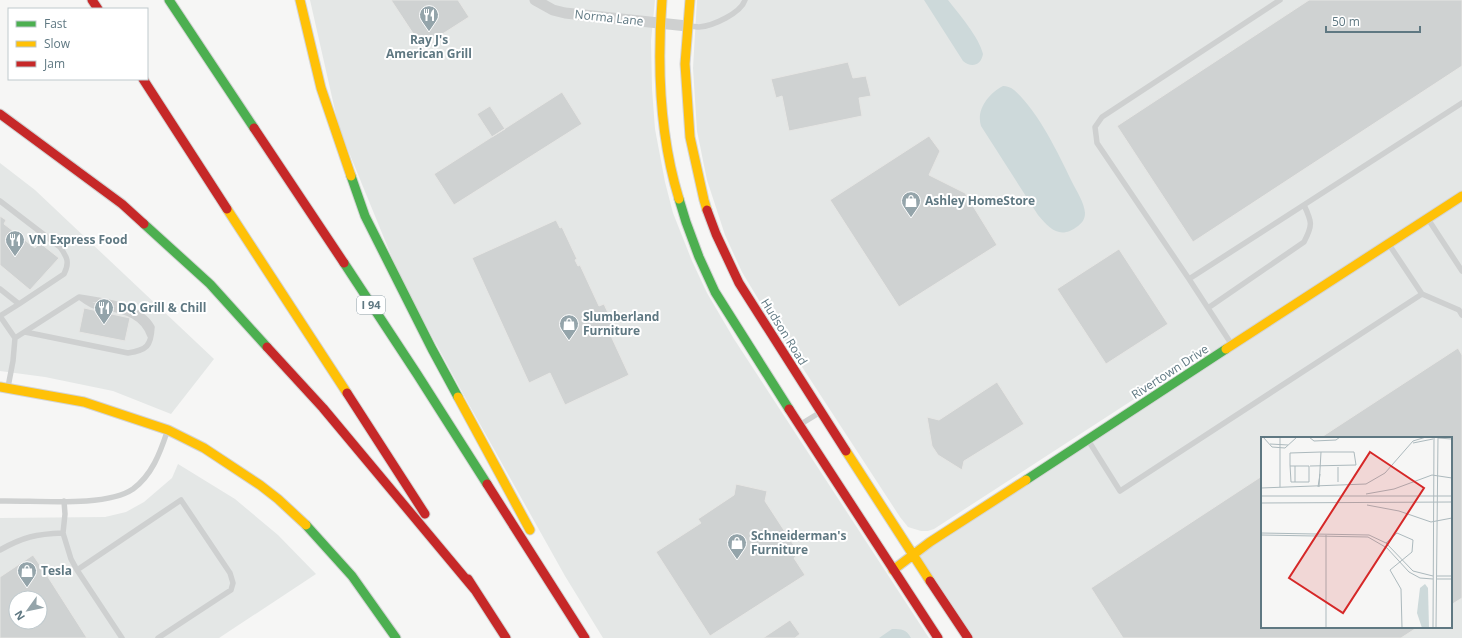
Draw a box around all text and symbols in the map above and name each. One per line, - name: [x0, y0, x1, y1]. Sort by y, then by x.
- restaurant icon: Ray J's American Grill: [418, 4, 440, 32]
- street label: Norma Lane: [574, 5, 645, 30]
- legend: [8, 8, 148, 80]
- scale bar: [1326, 8, 1420, 34]
- text: 50 m: [1332, 13, 1360, 30]
- text: Fast: [44, 15, 67, 32]
- place label: Ray J's American Grill: [386, 31, 472, 62]
- text: Slow: [44, 35, 71, 52]
- text: Jam: [43, 55, 65, 72]
- shop icon: Ashley HomeStore: [900, 190, 922, 218]
- place label: Ashley HomeStore: [925, 192, 1035, 209]
- restaurant icon: VN Express Food: [4, 229, 26, 257]
- place label: VN Express Food: [29, 231, 128, 248]
- street label: Hudson Road: [757, 295, 812, 368]
- road number: I 94: [357, 296, 385, 314]
- restaurant icon: DQ Grill & Chill: [93, 297, 115, 325]
- place label: DQ Grill & Chill: [118, 299, 206, 316]
- place label: Slumberland Furniture: [583, 308, 659, 339]
- shop icon: Slumberland Furniture: [558, 313, 580, 341]
- street label: Rivertown Drive: [1128, 340, 1212, 403]
- inset map: [1261, 437, 1452, 628]
- place label: Schneiderman's Furniture: [751, 527, 847, 558]
- shop icon: Schneiderman's Furniture: [726, 532, 748, 560]
- shop icon: Tesla: [16, 560, 38, 588]
- place label: Tesla: [41, 562, 72, 579]
- north arrow: [8, 590, 48, 630]
- text: N: [10, 608, 28, 624]

